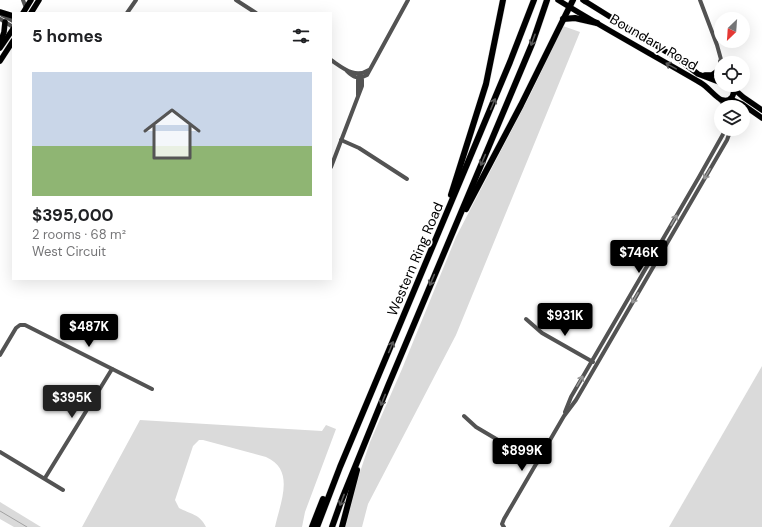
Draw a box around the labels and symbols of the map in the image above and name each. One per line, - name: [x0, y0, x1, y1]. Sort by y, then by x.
- street label: Boundary Road: [607, 10, 701, 74]
- north arrow: [714, 12, 750, 48]
- one-way arrow: [529, 34, 537, 46]
- one-way arrow: [665, 62, 677, 70]
- one-way arrow: [489, 99, 497, 111]
- one-way arrow: [479, 153, 486, 165]
- one-way arrow: [703, 167, 711, 179]
- street label: Western Ring Road: [383, 200, 447, 318]
- one-way arrow: [670, 214, 678, 226]
- pin: $746K: [611, 240, 667, 274]
- one-way arrow: [428, 274, 436, 286]
- one-way arrow: [630, 292, 638, 304]
- pin: $931K: [537, 303, 593, 337]
- pin: $487K: [61, 314, 117, 348]
- one-way arrow: [387, 341, 395, 353]
- one-way arrow: [576, 376, 584, 387]
- pin: $395K: [44, 385, 100, 419]
- one-way arrow: [378, 394, 386, 406]
- pin: $899K: [494, 438, 550, 472]
- one-way arrow: [337, 494, 345, 506]

